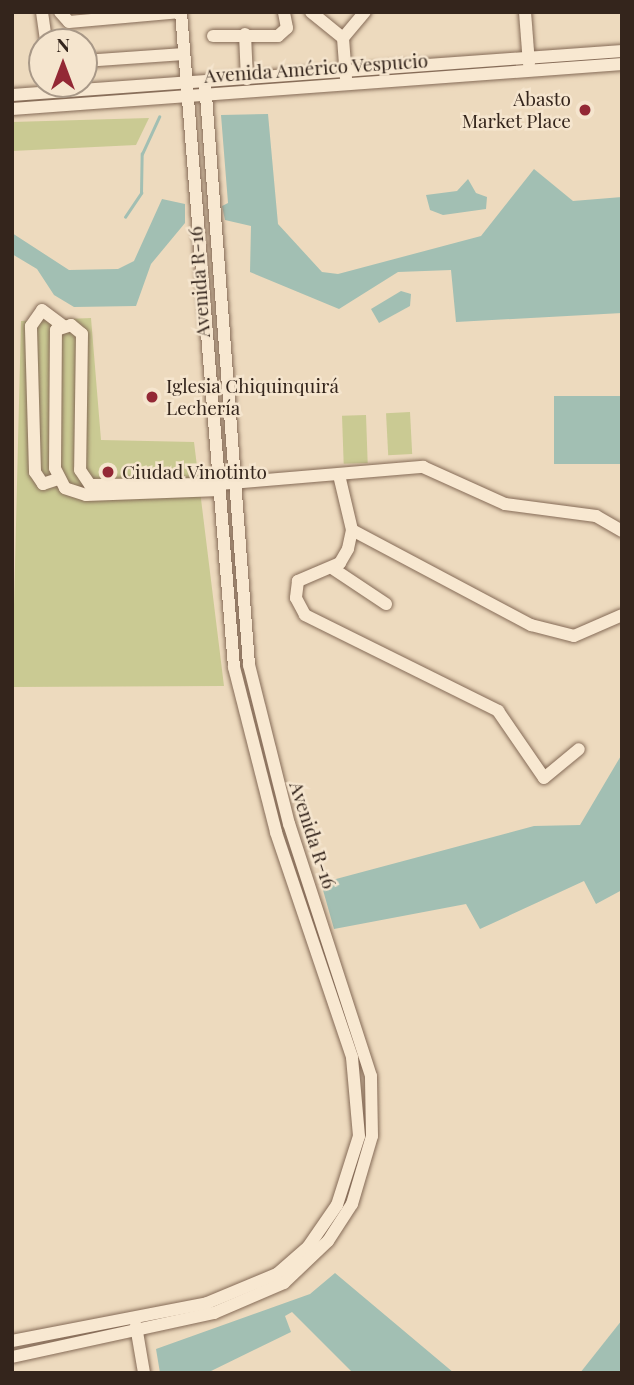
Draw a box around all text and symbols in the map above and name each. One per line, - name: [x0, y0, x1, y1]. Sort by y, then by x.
- north arrow: [28, 28, 98, 98]
- text: N: [56, 31, 70, 57]
- street label: Avenida Américo Vespucio: [203, 49, 429, 87]
- place label: Abasto Market Place: [461, 88, 571, 132]
- marker: Abasto Market Place: [577, 102, 593, 118]
- street label: Avenida R-16: [184, 226, 214, 338]
- place label: Iglesia Chiquinquirá Lechería: [166, 375, 339, 419]
- marker: Iglesia Chiquinquirá Lechería: [144, 389, 160, 405]
- place label: Ciudad Vinotinto: [122, 461, 267, 483]
- marker: Ciudad Vinotinto: [100, 464, 116, 480]
- street label: Avenida R-16: [285, 778, 341, 892]

